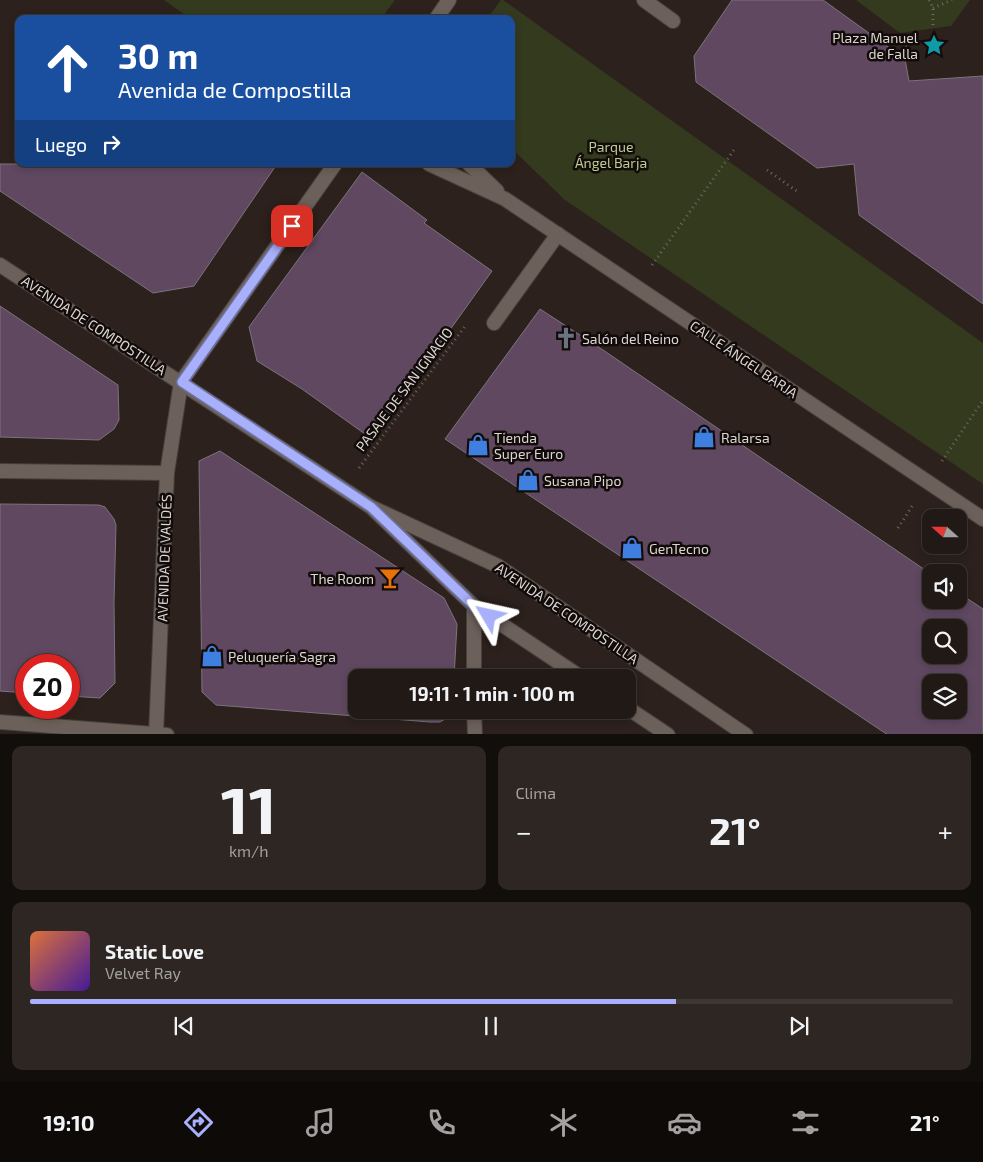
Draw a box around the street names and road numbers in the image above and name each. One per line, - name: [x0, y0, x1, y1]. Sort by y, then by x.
- street label: AVENIDA DE COMPOSTILLA: [19, 272, 170, 378]
- street label: CALLE ÁNGEL BARJA: [687, 317, 801, 402]
- street label: PASAJE DE SAN IGNACIO: [352, 324, 456, 454]
- street label: AVENIDA DE VALDÉS: [153, 494, 175, 622]
- street label: AVENIDA DE COMPOSTILLA: [492, 559, 642, 667]

